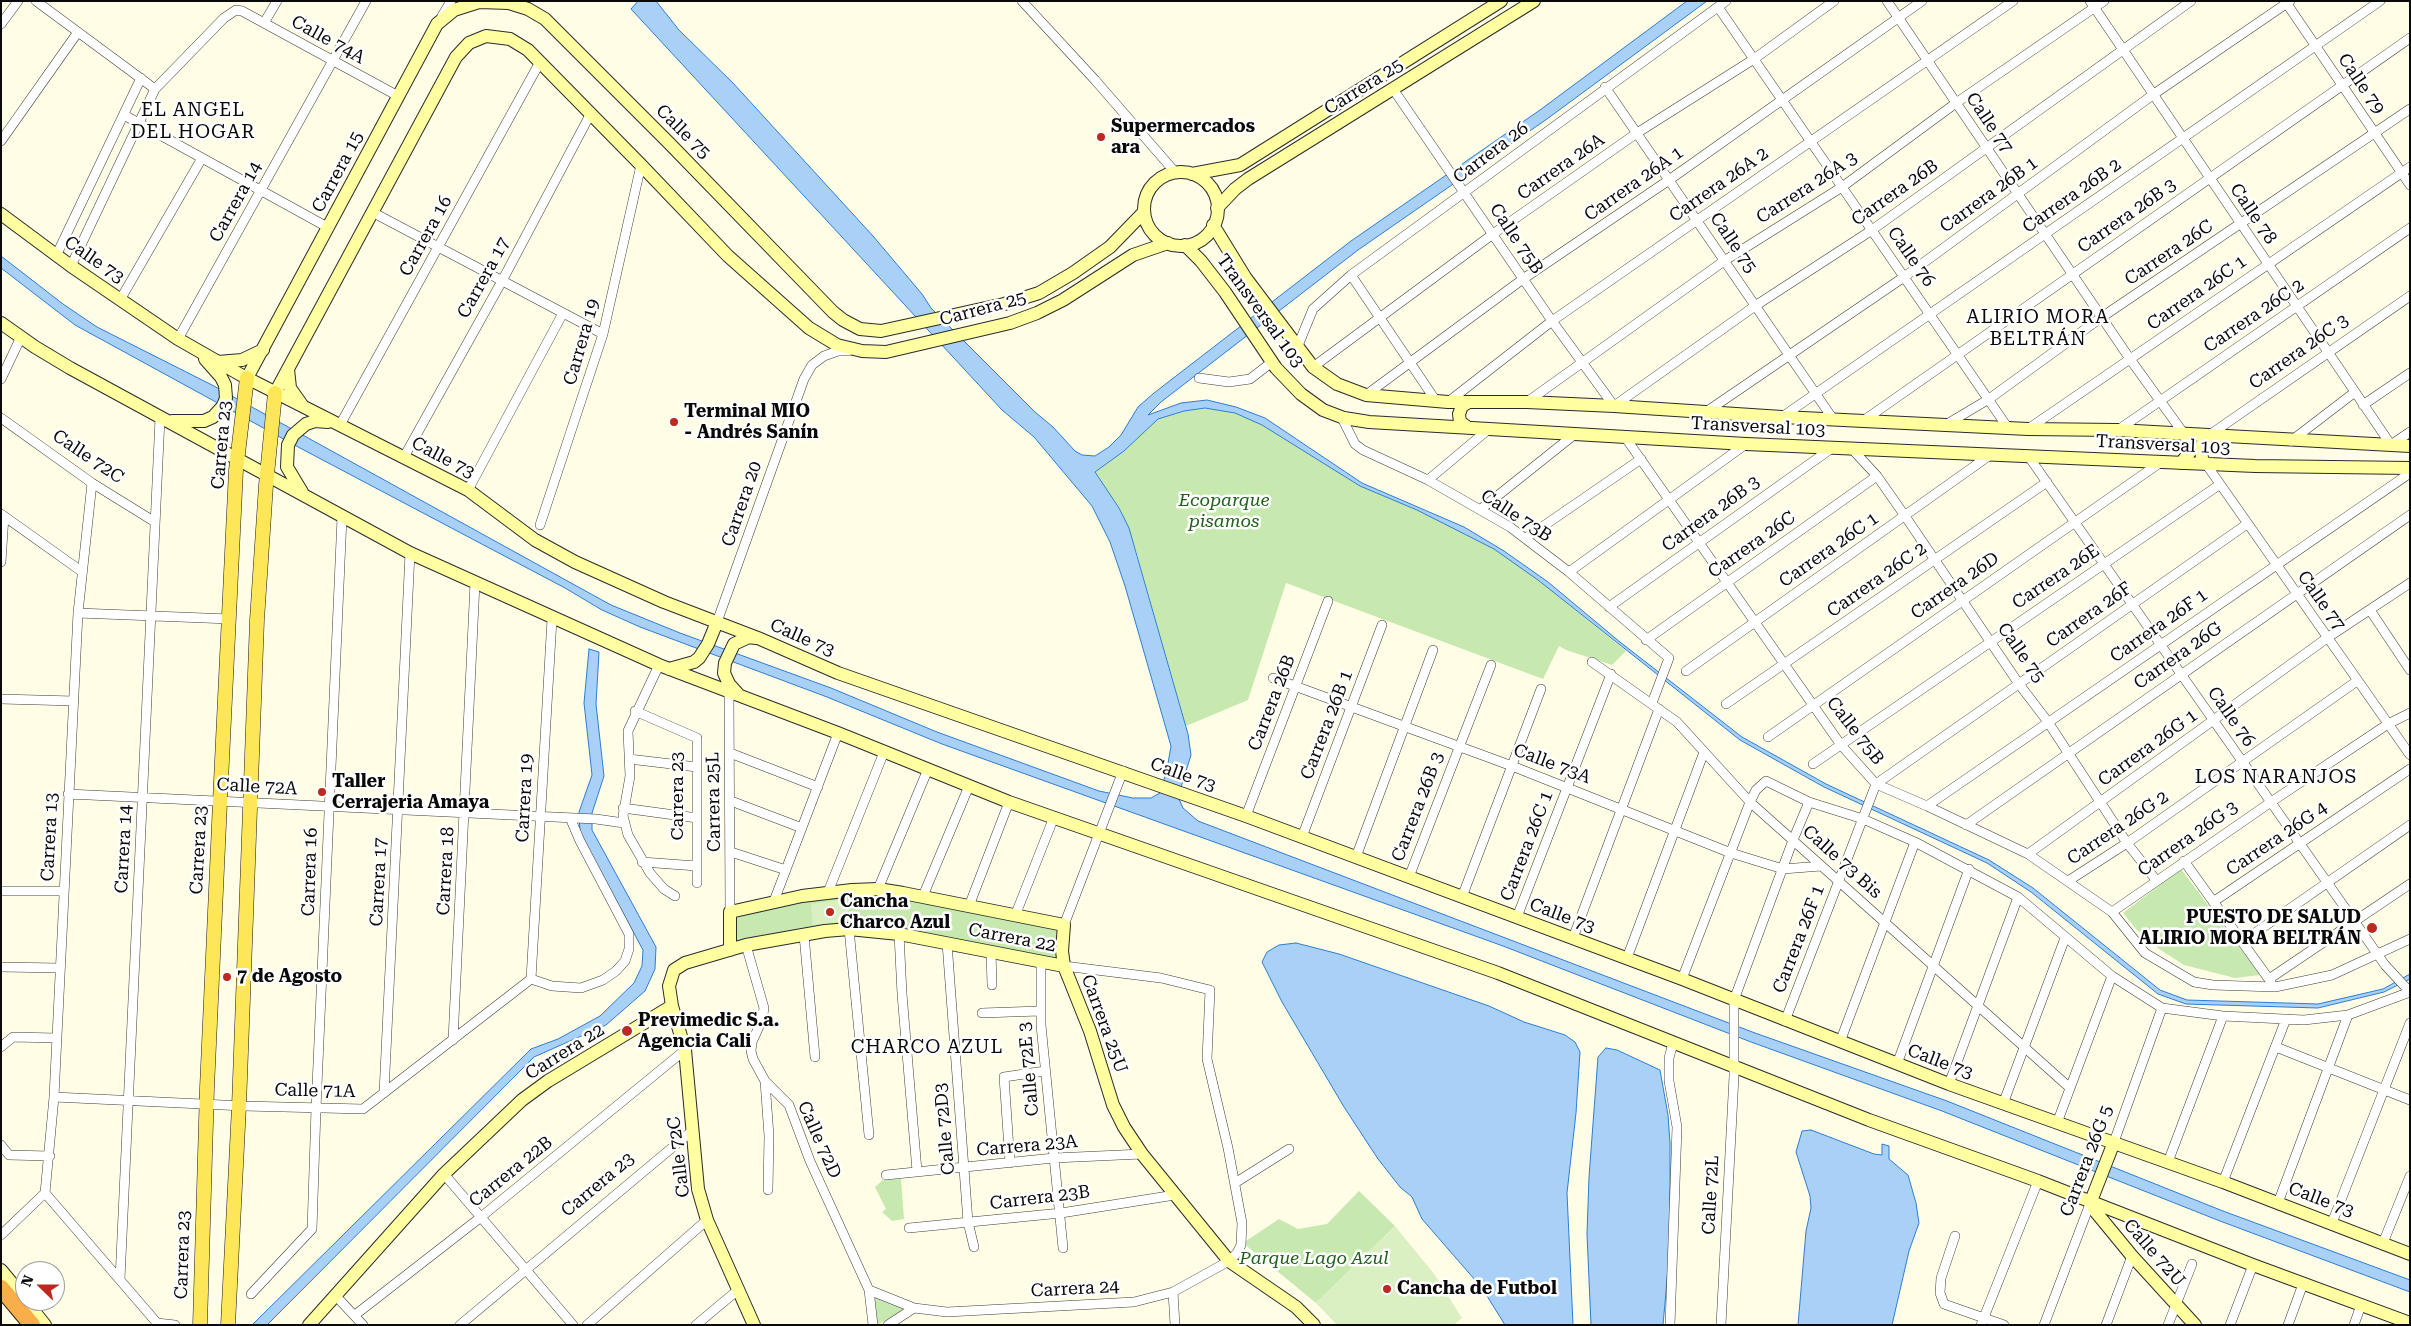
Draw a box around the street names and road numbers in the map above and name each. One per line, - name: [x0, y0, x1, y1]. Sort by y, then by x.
- street label: Calle 74A: [287, 11, 369, 69]
- street label: Calle 79: [2333, 50, 2389, 118]
- street label: Carrera 25: [1321, 54, 1407, 120]
- street label: Calle 77: [1961, 89, 2017, 157]
- street label: Calle 75: [651, 100, 715, 164]
- street label: Carrera 26: [1449, 118, 1533, 188]
- street label: Carrera 15: [308, 128, 368, 216]
- street label: Carrera 26A: [1513, 129, 1609, 205]
- street label: Carrera 26A 1: [1580, 142, 1688, 226]
- street label: Carrera 26A 2: [1665, 143, 1773, 227]
- street label: Carrera 26A 3: [1752, 147, 1862, 229]
- street label: Carrera 26B 1: [1936, 152, 2042, 238]
- street label: Carrera 26B 2: [2018, 154, 2126, 238]
- street label: Carrera 26B: [1847, 155, 1943, 231]
- street label: Carrera 14: [205, 158, 267, 246]
- street label: Carrera 26B 3: [2073, 174, 2181, 258]
- street label: Calle 78: [2225, 180, 2281, 248]
- street label: Carrera 16: [395, 192, 457, 280]
- street label: Calle 75B: [1485, 200, 1547, 278]
- street label: Calle 75: [1705, 209, 1761, 277]
- street label: Carrera 26C: [2121, 216, 2217, 290]
- street label: Calle 76: [1883, 223, 1939, 291]
- street label: Calle 73: [60, 232, 128, 288]
- street label: Carrera 17: [453, 234, 515, 322]
- street label: Transversal 103: [1212, 250, 1308, 372]
- street label: Carrera 26C 1: [2143, 251, 2251, 335]
- street label: Carrera 26C 2: [2200, 275, 2308, 357]
- street label: Carrera 25: [937, 287, 1029, 331]
- street label: Carrera 19: [559, 296, 605, 388]
- street label: Carrera 26C 3: [2245, 310, 2353, 394]
- street label: Carrera 23: [207, 400, 237, 490]
- street label: Transversal 103: [1690, 413, 1826, 441]
- street label: Calle 72C: [48, 425, 128, 489]
- street label: Transversal 103: [2095, 431, 2231, 459]
- street label: Calle 73: [408, 432, 478, 484]
- street label: Carrera 20: [717, 458, 767, 550]
- street label: Carrera 26B 3: [1658, 471, 1764, 557]
- street label: Calle 73B: [1476, 485, 1556, 547]
- street label: Carrera 26C: [1704, 507, 1800, 583]
- street label: Carrera 26C 1: [1775, 508, 1883, 592]
- street label: Carrera 26C 2: [1823, 538, 1931, 622]
- street label: Carrera 26E: [2008, 540, 2104, 614]
- street label: Carrera 26D: [1907, 548, 2003, 624]
- street label: Calle 77: [2293, 567, 2349, 635]
- street label: Carrera 26F: [2042, 578, 2136, 652]
- street label: Carrera 26F 1: [2106, 584, 2212, 668]
- street label: Calle 73: [766, 614, 838, 662]
- street label: Carrera 26G: [2130, 618, 2226, 694]
- street label: Calle 75: [1993, 619, 2049, 687]
- street label: Carrera 26B: [1244, 652, 1300, 754]
- street label: Carrera 26B 1: [1296, 667, 1358, 783]
- street label: Calle 76: [2203, 683, 2259, 751]
- street label: Calle 75B: [1822, 693, 1888, 769]
- street label: Carrera 26G 1: [2094, 705, 2202, 791]
- street label: Calle 73A: [1510, 739, 1594, 789]
- street label: Carrera 26B 3: [1387, 749, 1449, 865]
- street label: Carrera 23: [667, 752, 689, 840]
- street label: Carrera 25L: [702, 752, 726, 852]
- street label: Carrera 19: [512, 753, 538, 843]
- street label: Calle 73: [1147, 753, 1219, 797]
- street label: Calle 72A: [216, 774, 298, 800]
- street label: Carrera 26G 2: [2063, 786, 2173, 870]
- street label: Carrera 26C 1: [1496, 788, 1558, 904]
- street label: Carrera 13: [37, 792, 63, 882]
- street label: Carrera 26G 3: [2134, 796, 2242, 882]
- street label: Carrera 26G 4: [2222, 797, 2332, 881]
- street label: Carrera 14: [111, 804, 137, 894]
- street label: Carrera 23: [186, 805, 212, 895]
- street label: Calle 73 Bis: [1798, 821, 1886, 903]
- street label: Carrera 18: [433, 826, 459, 916]
- street label: Carrera 16: [298, 827, 322, 917]
- street label: Carrera 17: [366, 837, 392, 927]
- street label: Carrera 26F 1: [1768, 882, 1830, 996]
- street label: Calle 73: [1526, 894, 1598, 938]
- street label: Carrera 22: [966, 919, 1058, 957]
- street label: Carrera 25U: [1076, 972, 1132, 1076]
- street label: Carrera 22: [522, 1019, 608, 1085]
- street label: Calle 72E 3: [1014, 1021, 1044, 1117]
- street label: Calle 73: [1904, 1040, 1976, 1084]
- street label: Calle 71A: [274, 1079, 356, 1103]
- street label: Calle 72D3: [930, 1082, 960, 1176]
- street label: Calle 72D: [792, 1098, 846, 1182]
- street label: Carrera 26G 5: [2056, 1102, 2118, 1220]
- street label: Calle 72C: [663, 1115, 695, 1199]
- street label: Carrera 23A: [976, 1131, 1078, 1161]
- street label: Carrera 22B: [465, 1132, 557, 1212]
- street label: Carrera 23: [557, 1148, 639, 1222]
- street label: Calle 72L: [1698, 1155, 1724, 1235]
- street label: Calle 73: [2285, 1178, 2357, 1222]
- street label: Carrera 23B: [989, 1181, 1091, 1215]
- street label: Carrera 23: [171, 1210, 195, 1300]
- street label: Calle 72U: [2119, 1215, 2189, 1291]
- street label: Carrera 24: [1030, 1276, 1120, 1302]

